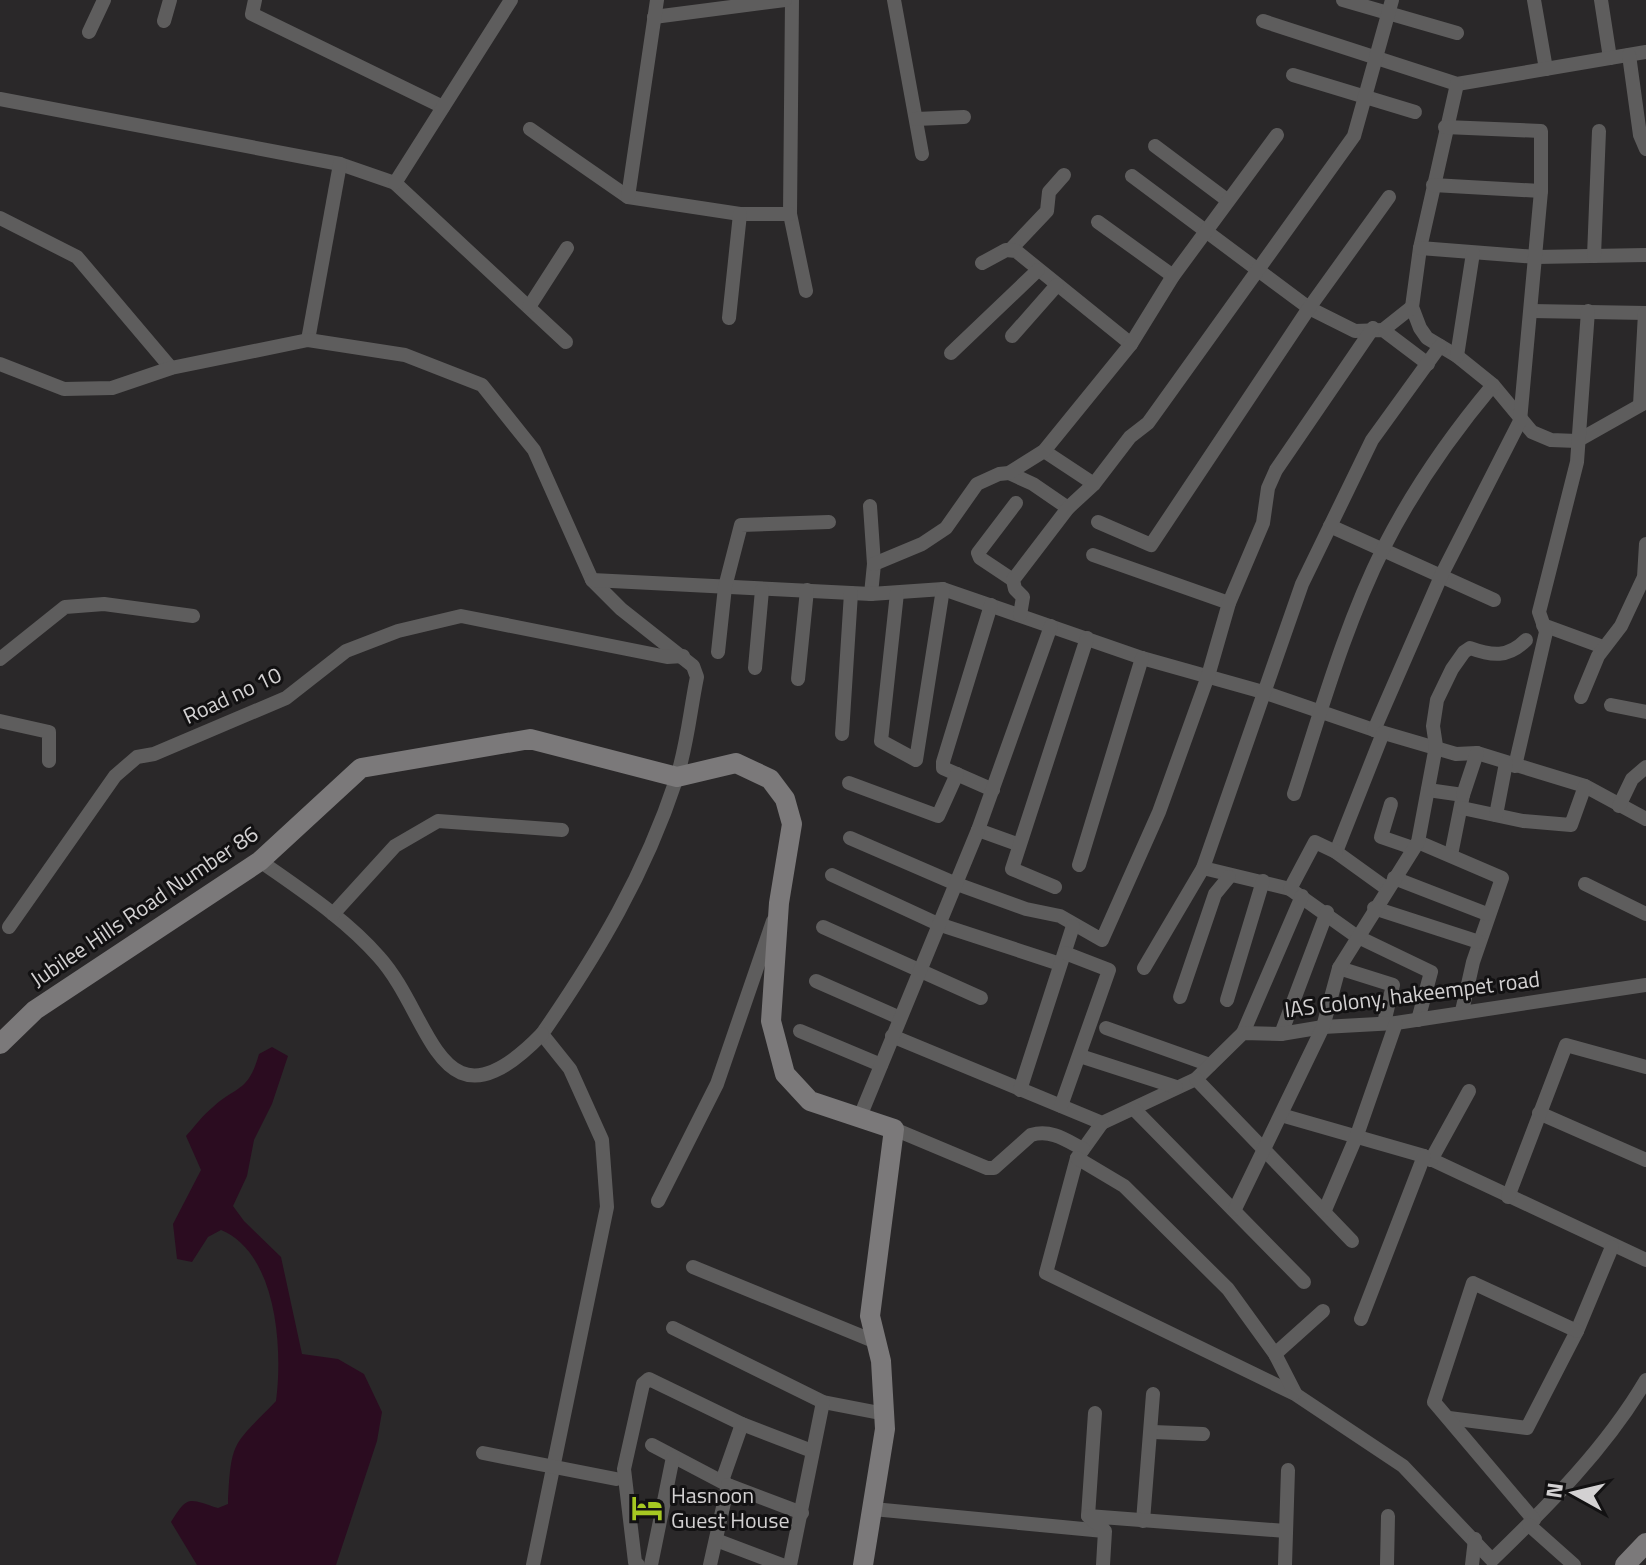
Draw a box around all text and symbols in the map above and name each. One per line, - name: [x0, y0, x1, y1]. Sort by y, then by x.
- street label: Road no 10: [177, 657, 287, 733]
- street label: Jubilee Hills Road Number 86: [23, 817, 265, 995]
- street label: IAS Colony, hakeempet road: [1282, 961, 1542, 1027]
- north arrow: [1534, 1453, 1614, 1533]
- place label: Hasnoon Guest House: [671, 1478, 790, 1537]
- text: N: [1536, 1480, 1572, 1500]
- hotel icon: Hasnoon Guest House: [630, 1491, 664, 1525]

